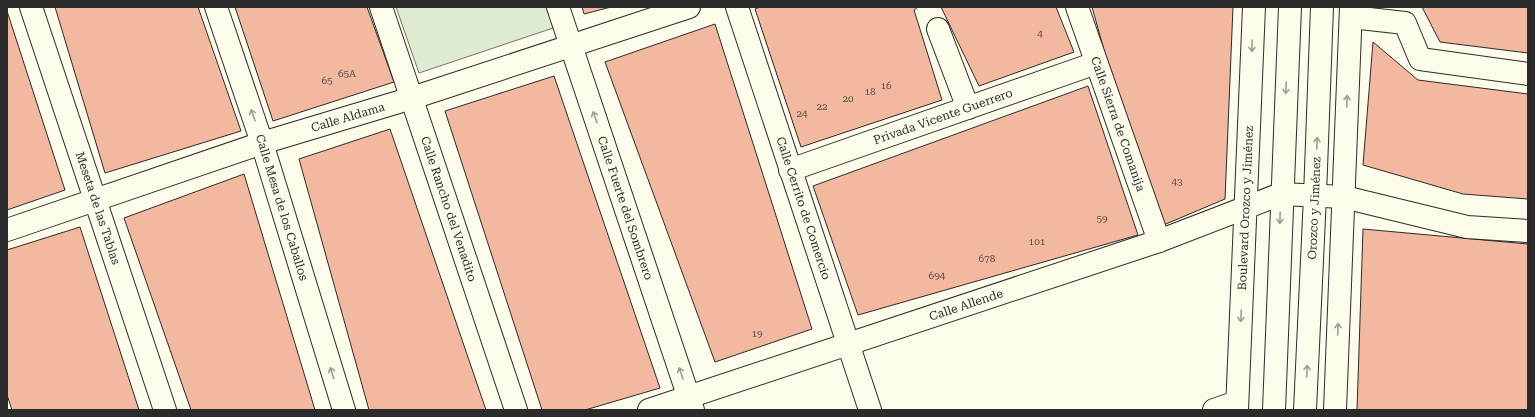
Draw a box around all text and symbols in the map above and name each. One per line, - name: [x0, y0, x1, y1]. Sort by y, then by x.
- house number: 4: [1037, 28, 1043, 39]
- one-way arrow: [1248, 39, 1256, 52]
- street label: Calle Sierra de Comanija: [1088, 55, 1148, 194]
- house number: 65A: [338, 68, 356, 79]
- house number: 65: [321, 75, 333, 86]
- house number: 16: [880, 80, 892, 91]
- one-way arrow: [1282, 81, 1290, 94]
- house number: 18: [864, 86, 876, 97]
- street label: Privada Vicente Guerrero: [871, 86, 1014, 147]
- house number: 20: [842, 93, 854, 104]
- one-way arrow: [1344, 95, 1351, 108]
- street label: Calle Aldama: [309, 99, 387, 135]
- house number: 22: [816, 101, 828, 112]
- house number: 24: [796, 108, 808, 119]
- one-way arrow: [248, 109, 256, 121]
- one-way arrow: [591, 110, 598, 123]
- street label: Boulevard Orozco y Jiménez: [1235, 125, 1256, 291]
- street label: Calle Mesa de los Caballos: [253, 132, 311, 283]
- street label: Calle Fuerte del Sombrero: [595, 134, 656, 282]
- street label: Calle Rancho del Venadito: [418, 135, 479, 283]
- street label: Calle Cerrito de Comercio: [773, 135, 834, 282]
- one-way arrow: [1313, 137, 1321, 150]
- street label: Meseta de las Tablas: [73, 150, 123, 267]
- street label: Orozco y Jiménez: [1305, 156, 1323, 260]
- house number: 43: [1171, 176, 1183, 187]
- one-way arrow: [1277, 211, 1284, 224]
- house number: 59: [1096, 213, 1108, 224]
- house number: 101: [1029, 236, 1046, 247]
- house number: 678: [979, 253, 996, 264]
- house number: 694: [929, 270, 946, 281]
- street label: Calle Allende: [927, 286, 1005, 324]
- one-way arrow: [1237, 309, 1245, 322]
- one-way arrow: [1334, 323, 1342, 336]
- house number: 19: [751, 328, 763, 339]
- one-way arrow: [1303, 365, 1310, 378]
- one-way arrow: [677, 366, 684, 379]
- one-way arrow: [328, 367, 336, 379]

